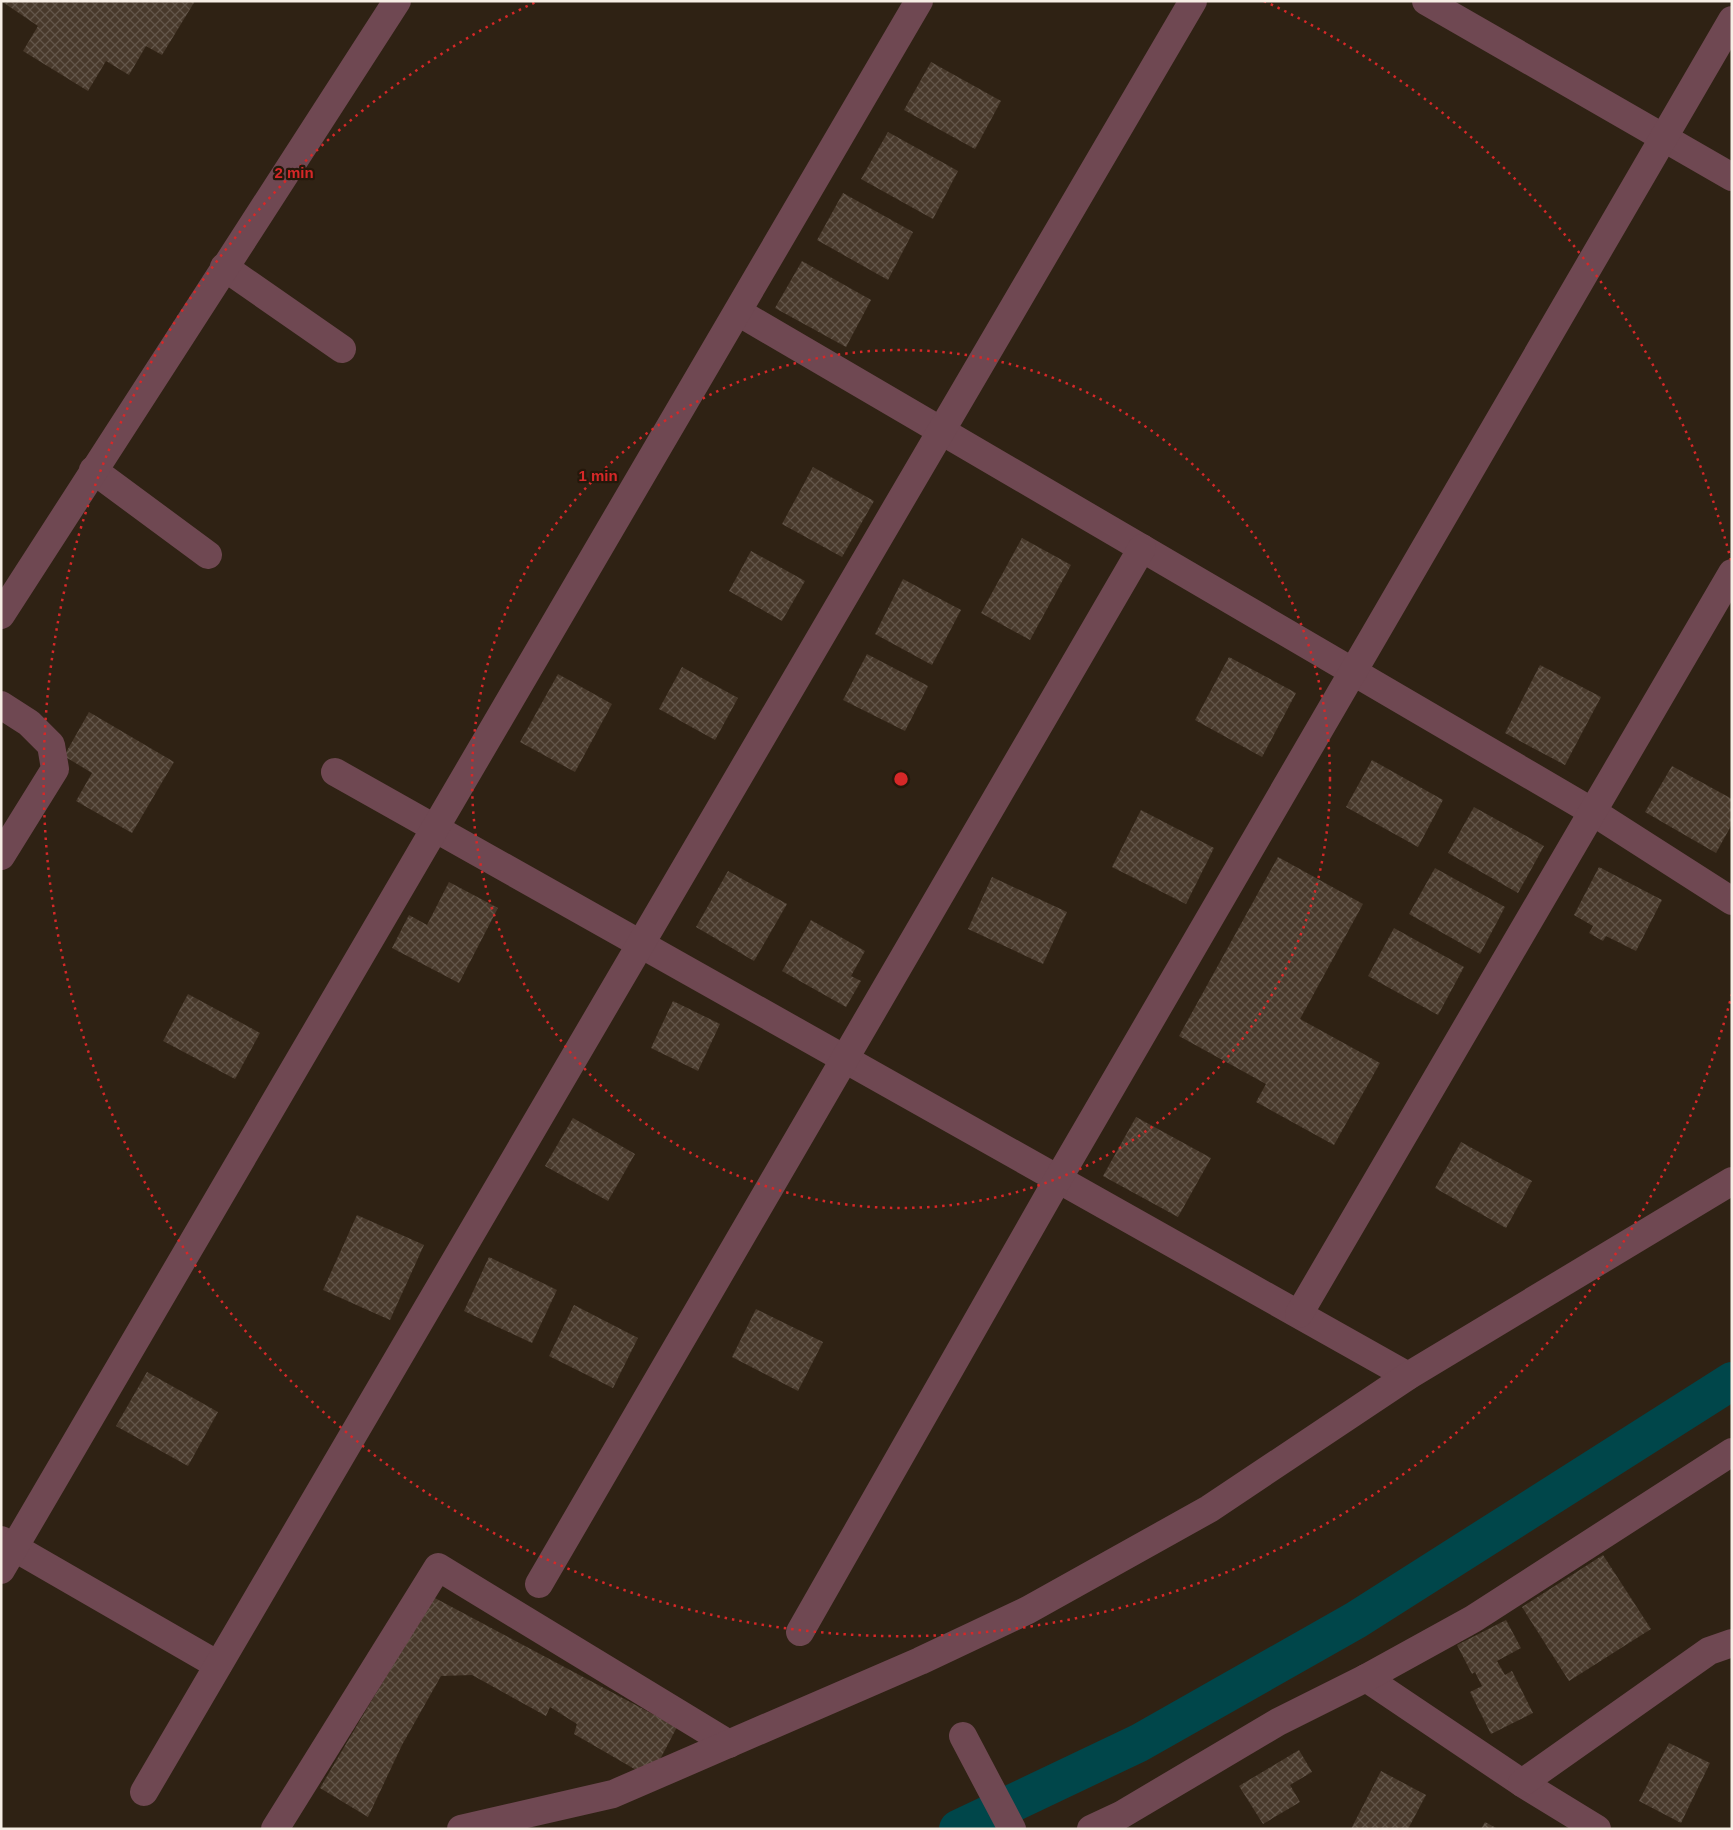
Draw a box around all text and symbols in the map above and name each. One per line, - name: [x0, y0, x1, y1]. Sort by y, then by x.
- text: 2 min: [274, 164, 314, 181]
- text: 1 min: [578, 467, 618, 484]
- centre of rings: [892, 770, 910, 788]

